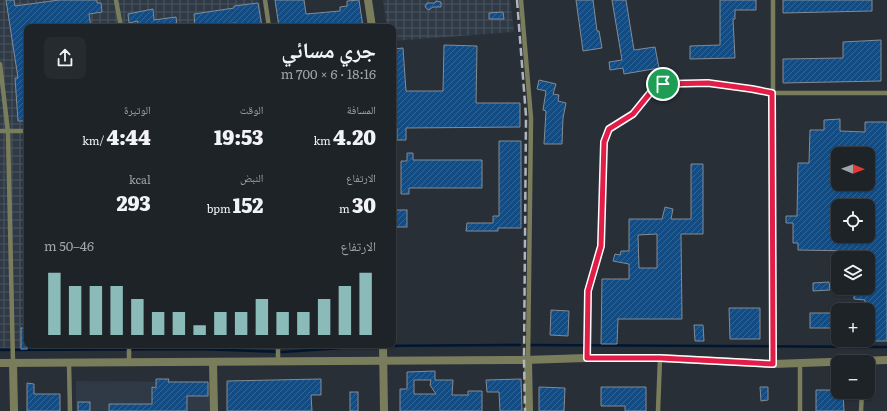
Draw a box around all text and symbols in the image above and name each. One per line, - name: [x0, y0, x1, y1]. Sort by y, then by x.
- text: جري مسائي: [281, 32, 376, 65]
- button: share: [44, 37, 86, 79]
- text: 18:16 · 6 × 700 m: [281, 64, 376, 83]
- pin: [646, 67, 680, 101]
- icon: arrive: [652, 73, 674, 95]
- text: الوتيرة: [124, 101, 151, 117]
- text: الوقت: [240, 101, 263, 117]
- text: المسافة: [347, 101, 376, 117]
- text: 4:44: [106, 121, 151, 151]
- text: 19:53: [214, 121, 263, 151]
- text: 4.20: [333, 121, 376, 151]
- text: /km: [82, 132, 106, 148]
- text: km: [313, 132, 333, 148]
- north arrow: [831, 147, 875, 191]
- map controls: [831, 147, 875, 399]
- text: النبض: [240, 169, 263, 185]
- text: الارتفاع: [346, 169, 376, 185]
- text: kcal: [129, 171, 151, 187]
- text: 293: [116, 187, 151, 217]
- text: 152: [233, 189, 263, 219]
- text: 30: [352, 189, 376, 219]
- button: locate: [831, 199, 875, 243]
- text: bpm: [207, 200, 233, 216]
- text: m: [339, 200, 352, 216]
- text: 46–50 m: [44, 236, 94, 255]
- text: الارتفاع: [341, 236, 376, 255]
- button: layers: [831, 251, 875, 295]
- button: +: [831, 303, 875, 347]
- button: −: [831, 355, 875, 399]

